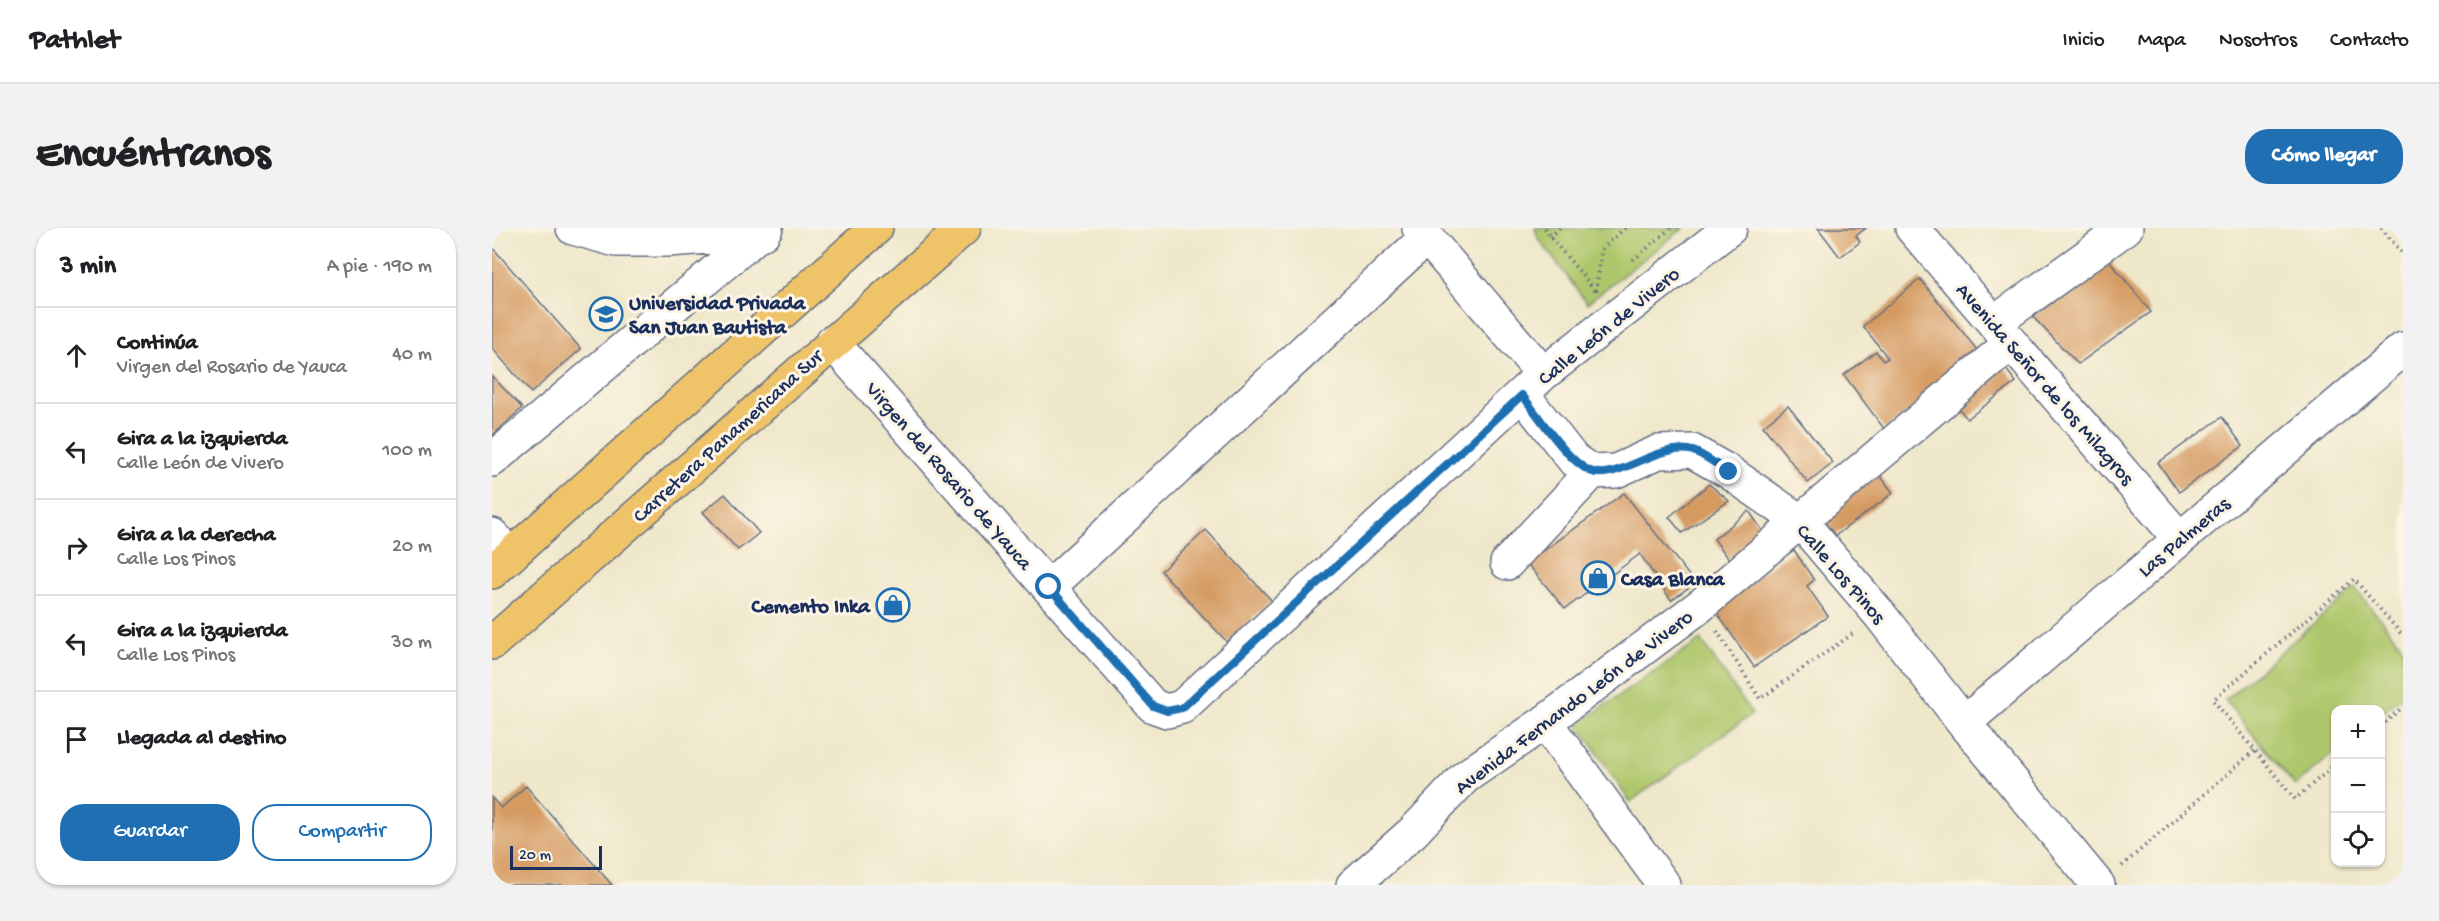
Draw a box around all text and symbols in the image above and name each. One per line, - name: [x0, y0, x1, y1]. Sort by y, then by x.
- text: Pathlet: [30, 25, 120, 58]
- text: Inicio: [2063, 29, 2105, 54]
- text: Mapa: [2138, 29, 2186, 54]
- text: Nosotros: [2219, 29, 2297, 54]
- text: Contacto: [2330, 29, 2409, 54]
- button: Cómo llegar: [2245, 129, 2403, 184]
- text: Encuéntranos: [36, 132, 270, 181]
- text: 3 min: [60, 252, 116, 283]
- text: A pie · 190 m: [327, 256, 432, 279]
- street label: Calle León de Vivero: [1534, 263, 1686, 393]
- street label: Avenida Señor de los Milagros: [1949, 279, 2139, 492]
- place label: Universidad Privada San Juan Bautista: [629, 293, 807, 342]
- school or university icon: Universidad Privada San Juan Bautista: [588, 296, 624, 332]
- text: Continúa: [117, 331, 198, 357]
- icon: ahead: [60, 339, 93, 372]
- text: 40 m: [392, 344, 432, 367]
- street label: Carretera Panamericana Sur: [629, 345, 831, 530]
- text: Virgen del Rosario de Yauca: [117, 357, 347, 380]
- street label: Virgen del Rosario de Yauca: [858, 377, 1037, 578]
- text: Gira a la izquierda: [117, 427, 288, 453]
- icon: left: [60, 435, 93, 468]
- text: 100 m: [382, 440, 432, 463]
- text: Calle León de Vivero: [117, 453, 284, 476]
- route end: [1715, 458, 1741, 484]
- street label: Las Palmeras: [2134, 492, 2237, 584]
- street label: Calle Los Pinos: [1789, 520, 1890, 631]
- text: Gira a la derecha: [117, 523, 275, 549]
- icon: right: [60, 531, 93, 564]
- text: 20 m: [392, 536, 432, 559]
- text: Calle Los Pinos: [117, 549, 235, 572]
- shop icon: Casa Blanca: [1580, 560, 1616, 596]
- place label: Casa Blanca: [1620, 569, 1726, 594]
- route start: [1035, 573, 1061, 599]
- shop icon: Cemento Inka: [875, 587, 911, 623]
- place label: Cemento Inka: [751, 596, 871, 621]
- street label: Avenida Fernando León de Vivero: [1451, 606, 1699, 802]
- text: Gira a la izquierda: [117, 619, 288, 645]
- icon: left: [60, 627, 93, 660]
- text: 30 m: [391, 632, 432, 655]
- text: Calle Los Pinos: [117, 645, 235, 668]
- map controls: [2331, 705, 2385, 867]
- button: +: [2331, 705, 2385, 759]
- icon: arrive: [60, 723, 93, 756]
- text: Llegada al destino: [117, 726, 287, 752]
- button: −: [2331, 759, 2385, 813]
- button: Guardar: [60, 804, 240, 861]
- button: Compartir: [252, 804, 432, 861]
- button: locate: [2331, 813, 2385, 867]
- scale bar: [510, 843, 602, 870]
- text: 20 m: [519, 847, 551, 866]

